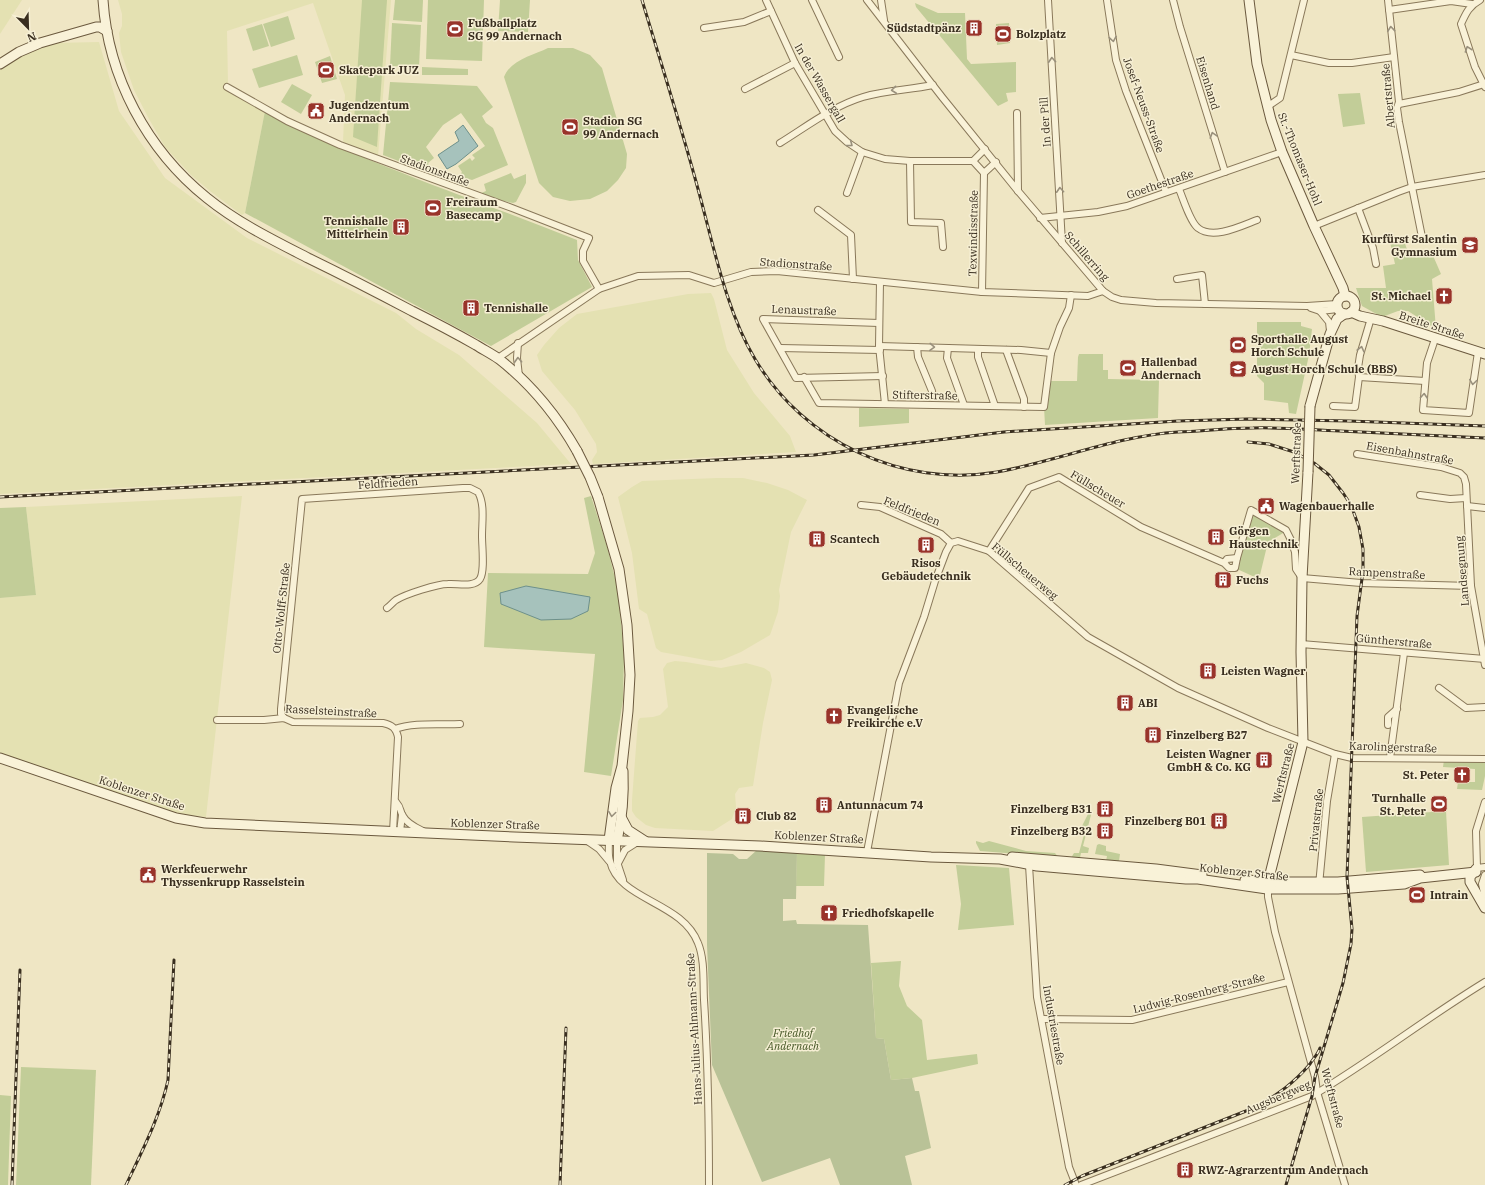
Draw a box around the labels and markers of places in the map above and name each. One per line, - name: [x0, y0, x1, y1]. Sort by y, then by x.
- place label: Fußballplatz SG 99 Andernach: [468, 16, 562, 43]
- building icon: Südstadtpänz: [964, 18, 984, 38]
- sports icon: Fußballplatz SG 99 Andernach: [445, 19, 465, 39]
- place label: Südstadtpänz: [887, 21, 961, 35]
- sports icon: Bolzplatz: [993, 24, 1013, 44]
- place label: Bolzplatz: [1016, 27, 1066, 41]
- sports icon: Skatepark JUZ: [316, 60, 336, 80]
- place label: Skatepark JUZ: [339, 63, 419, 77]
- place label: Jugendzentum Andernach: [329, 98, 410, 125]
- public building icon: Jugendzentum Andernach: [306, 101, 326, 121]
- place label: Stadion SG 99 Andernach: [583, 114, 659, 141]
- sports icon: Stadion SG 99 Andernach: [560, 117, 580, 137]
- place label: Freiraum Basecamp: [446, 195, 502, 222]
- sports icon: Freiraum Basecamp: [423, 198, 443, 218]
- place label: Tennishalle Mittelrhein: [324, 214, 388, 241]
- building icon: Tennishalle Mittelrhein: [391, 217, 411, 237]
- place label: Kurfürst Salentin Gymnasium: [1362, 232, 1457, 259]
- school or university icon: Kurfürst Salentin Gymnasium: [1460, 235, 1480, 255]
- church icon: St. Michael: [1434, 286, 1454, 306]
- place label: St. Michael: [1371, 289, 1431, 303]
- building icon: Tennishalle: [461, 298, 481, 318]
- place label: Tennishalle: [484, 301, 548, 315]
- place label: Sporthalle August Horch Schule: [1251, 332, 1348, 359]
- sports icon: Sporthalle August Horch Schule: [1228, 335, 1248, 355]
- place label: Hallenbad Andernach: [1141, 355, 1201, 382]
- sports icon: Hallenbad Andernach: [1118, 358, 1138, 378]
- school or university icon: August Horch Schule (BBS): [1228, 359, 1248, 379]
- place label: August Horch Schule (BBS): [1251, 362, 1397, 376]
- public building icon: Wagenbauerhalle: [1256, 496, 1276, 516]
- place label: Wagenbauerhalle: [1279, 499, 1375, 513]
- place label: Görgen Haustechnik: [1229, 524, 1298, 551]
- building icon: Görgen Haustechnik: [1206, 527, 1226, 547]
- building icon: Scantech: [807, 529, 827, 549]
- place label: Scantech: [830, 532, 880, 546]
- building icon: Risos Gebäudetechnik: [916, 535, 936, 555]
- place label: Risos Gebäudetechnik: [881, 556, 971, 583]
- building icon: Fuchs: [1213, 570, 1233, 590]
- place label: Fuchs: [1236, 573, 1269, 587]
- building icon: Leisten Wagner: [1198, 661, 1218, 681]
- place label: Leisten Wagner: [1221, 664, 1306, 678]
- building icon: ABI: [1115, 693, 1135, 713]
- place label: ABI: [1138, 696, 1158, 710]
- place label: Evangelische Freikirche e.V: [847, 703, 923, 730]
- church icon: Evangelische Freikirche e.V: [824, 706, 844, 726]
- building icon: Finzelberg B27: [1143, 725, 1163, 745]
- place label: Finzelberg B27: [1166, 728, 1247, 742]
- place label: Leisten Wagner GmbH & Co. KG: [1166, 747, 1252, 774]
- building icon: Leisten Wagner GmbH & Co. KG: [1254, 750, 1274, 770]
- church icon: St. Peter: [1452, 765, 1472, 785]
- place label: St. Peter: [1403, 768, 1450, 782]
- place label: Turnhalle St. Peter: [1372, 791, 1427, 818]
- sports icon: Turnhalle St. Peter: [1429, 794, 1449, 814]
- building icon: Antunnacum 74: [814, 795, 834, 815]
- place label: Antunnacum 74: [837, 798, 924, 812]
- building icon: Finzelberg B31: [1095, 799, 1115, 819]
- place label: Finzelberg B31: [1011, 802, 1092, 816]
- building icon: Club 82: [733, 806, 753, 826]
- place label: Club 82: [756, 809, 797, 823]
- building icon: Finzelberg B01: [1209, 811, 1229, 831]
- place label: Finzelberg B01: [1125, 814, 1206, 828]
- building icon: Finzelberg B32: [1095, 821, 1115, 841]
- place label: Finzelberg B32: [1011, 824, 1092, 838]
- place label: Werkfeuerwehr Thyssenkrupp Rasselstein: [161, 862, 305, 889]
- public building icon: Werkfeuerwehr Thyssenkrupp Rasselstein: [138, 865, 158, 885]
- sports icon: Intrain: [1407, 885, 1427, 905]
- place label: Intrain: [1430, 888, 1468, 902]
- church icon: Friedhofskapelle: [819, 903, 839, 923]
- place label: Friedhofskapelle: [842, 906, 934, 920]
- building icon: RWZ-Agrarzentrum Andernach: [1175, 1160, 1195, 1180]
- place label: RWZ-Agrarzentrum Andernach: [1198, 1163, 1369, 1177]

